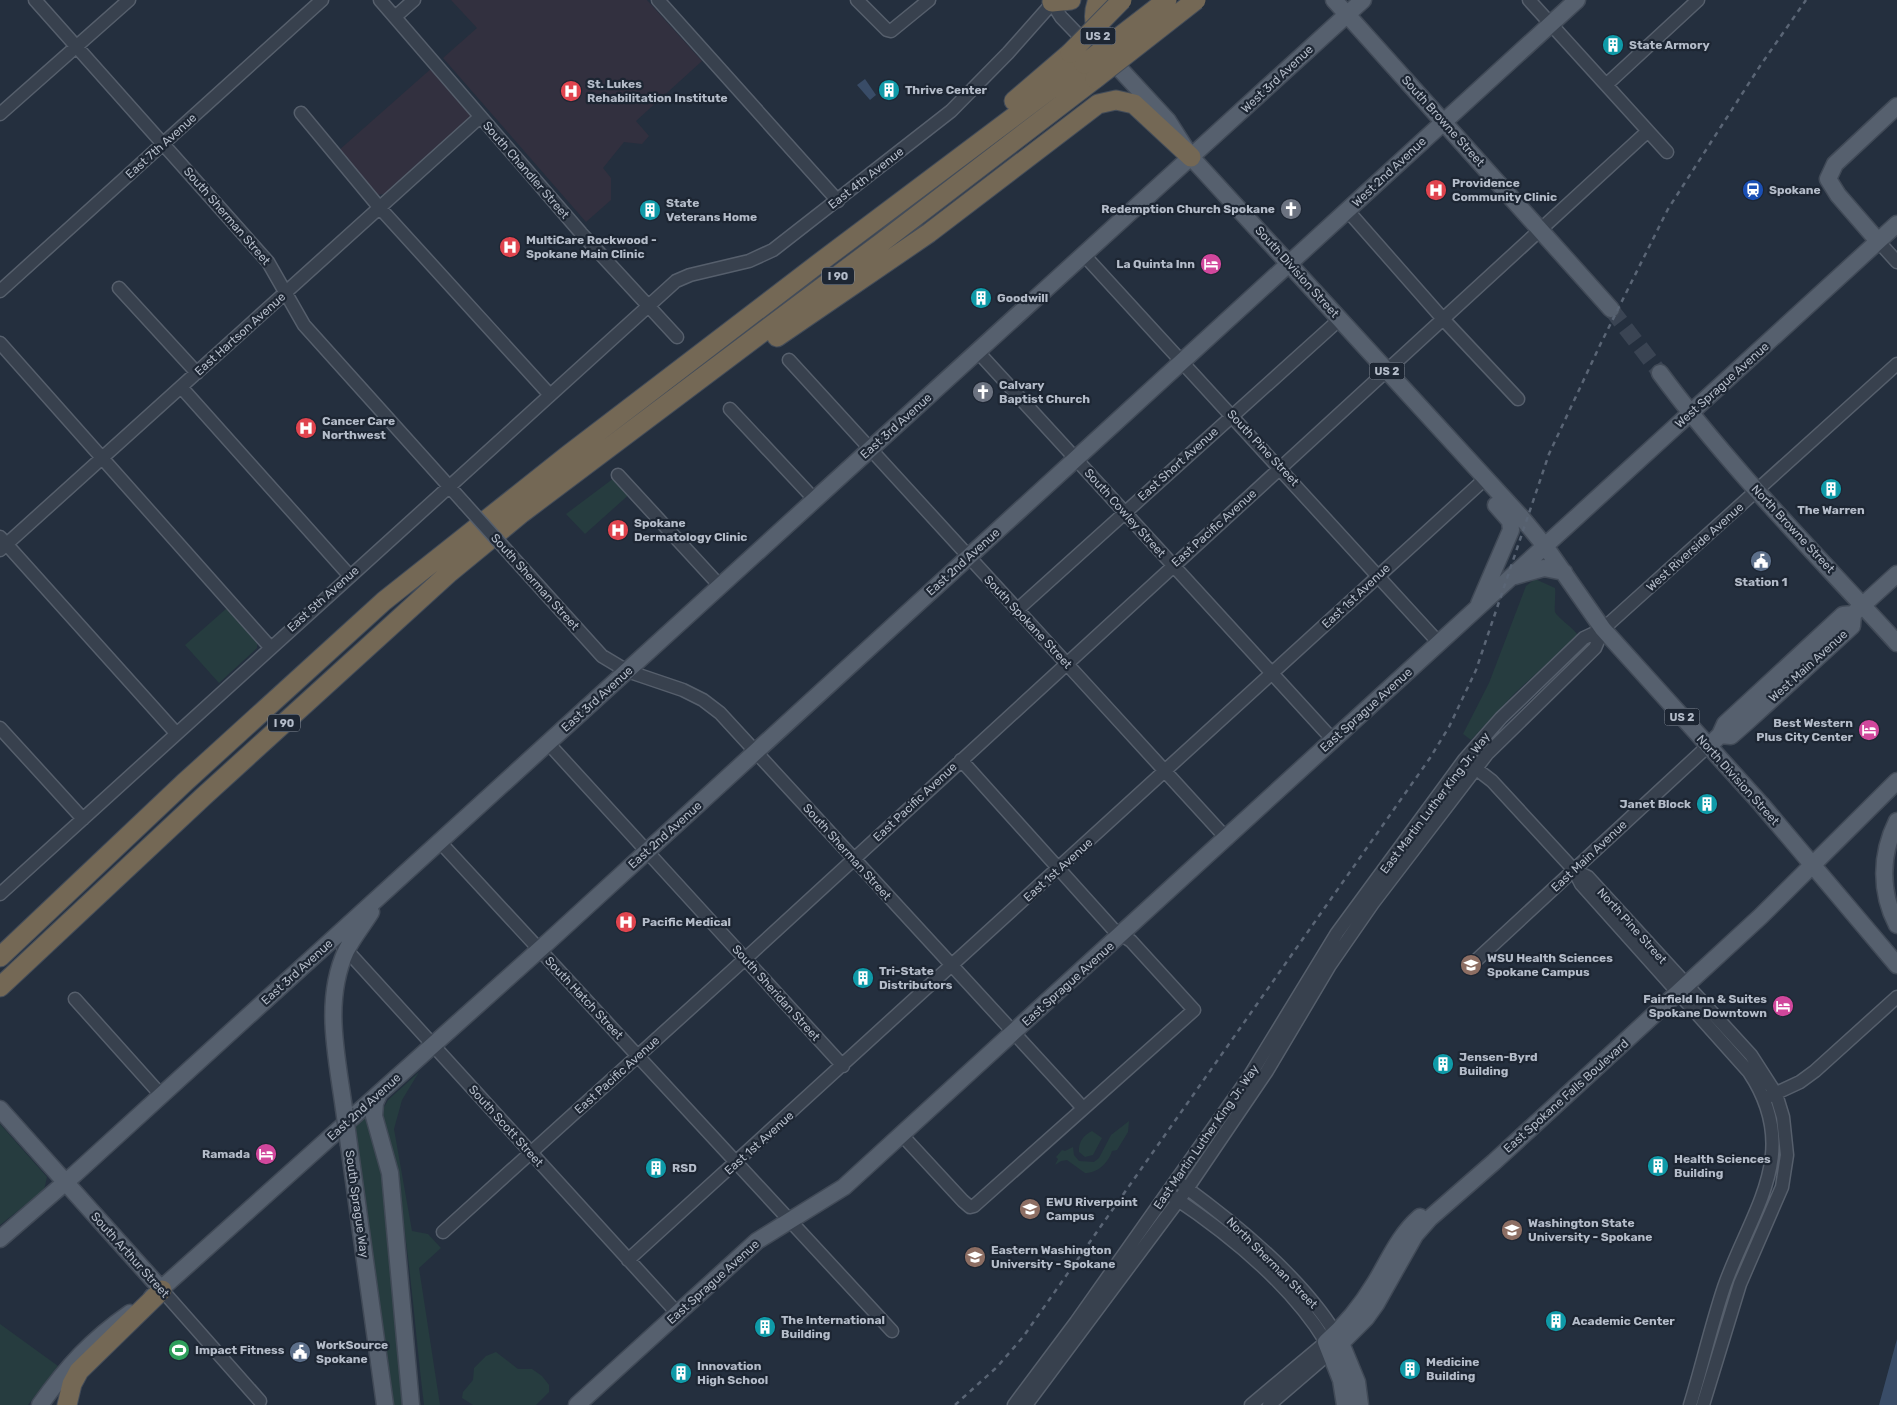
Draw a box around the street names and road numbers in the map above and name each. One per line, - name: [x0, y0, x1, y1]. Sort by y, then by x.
- road number: US 2: [1080, 28, 1116, 44]
- street label: West 3rd Avenue: [1238, 42, 1316, 116]
- street label: South Browne Street: [1399, 73, 1488, 169]
- street label: East 7th Avenue: [123, 110, 199, 181]
- street label: South Chandler Street: [480, 118, 572, 222]
- street label: West 2nd Avenue: [1349, 134, 1429, 210]
- street label: East 4th Avenue: [826, 144, 907, 212]
- street label: South Sherman Street: [181, 164, 273, 268]
- street label: South Division Street: [1252, 223, 1342, 321]
- road number: I 90: [822, 268, 854, 284]
- street label: East Hartson Avenue: [192, 289, 288, 378]
- street label: West Sprague Avenue: [1672, 339, 1772, 431]
- road number: US 2: [1370, 362, 1404, 380]
- street label: East 3rd Avenue: [857, 390, 935, 462]
- street label: South Pine Street: [1224, 407, 1302, 489]
- street label: East Short Avenue: [1135, 424, 1221, 504]
- street label: South Cowley Street: [1082, 466, 1169, 560]
- street label: North Browne Street: [1749, 482, 1838, 576]
- street label: East Pacific Avenue: [1169, 486, 1259, 570]
- street label: West Riverside Avenue: [1644, 500, 1747, 594]
- street label: East 2nd Avenue: [923, 525, 1003, 599]
- street label: South Sherman Street: [488, 531, 582, 633]
- street label: East 1st Avenue: [1319, 561, 1393, 631]
- street label: East 5th Avenue: [284, 563, 362, 635]
- street label: South Spokane Street: [981, 572, 1075, 672]
- street label: West Main Avenue: [1766, 627, 1850, 705]
- street label: East 3rd Avenue: [558, 663, 636, 735]
- street label: East Sprague Avenue: [1317, 665, 1415, 755]
- road number: US 2: [1664, 709, 1700, 726]
- road number: I 90: [268, 714, 300, 731]
- street label: East Martin Luther King Jr. Way: [1377, 729, 1493, 876]
- street label: North Division Street: [1694, 732, 1782, 828]
- street label: East Pacific Avenue: [870, 759, 960, 844]
- street label: East 2nd Avenue: [625, 798, 705, 872]
- street label: South Sherman Street: [800, 801, 894, 903]
- street label: East Main Avenue: [1548, 817, 1630, 895]
- street label: East 1st Avenue: [1021, 835, 1096, 905]
- street label: North Pine Street: [1594, 885, 1670, 967]
- street label: East 3rd Avenue: [258, 936, 336, 1008]
- street label: East Sprague Avenue: [1019, 939, 1117, 1029]
- street label: South Sheridan Street: [729, 942, 823, 1044]
- street label: South Hatch Street: [542, 954, 626, 1042]
- street label: East Pacific Avenue: [572, 1033, 662, 1117]
- street label: East Spokane Falls Boulevard: [1501, 1036, 1631, 1156]
- street label: East Martin Luther King Jr. Way: [1151, 1062, 1262, 1212]
- street label: East 2nd Avenue: [324, 1070, 404, 1144]
- street label: South Scott Street: [466, 1083, 546, 1170]
- street label: East 1st Avenue: [722, 1108, 797, 1178]
- street label: South Sprague Way: [343, 1149, 372, 1259]
- street label: South Arthur Street: [88, 1209, 172, 1301]
- street label: North Sherman Street: [1224, 1215, 1321, 1312]
- street label: East Sprague Avenue: [664, 1237, 762, 1327]

